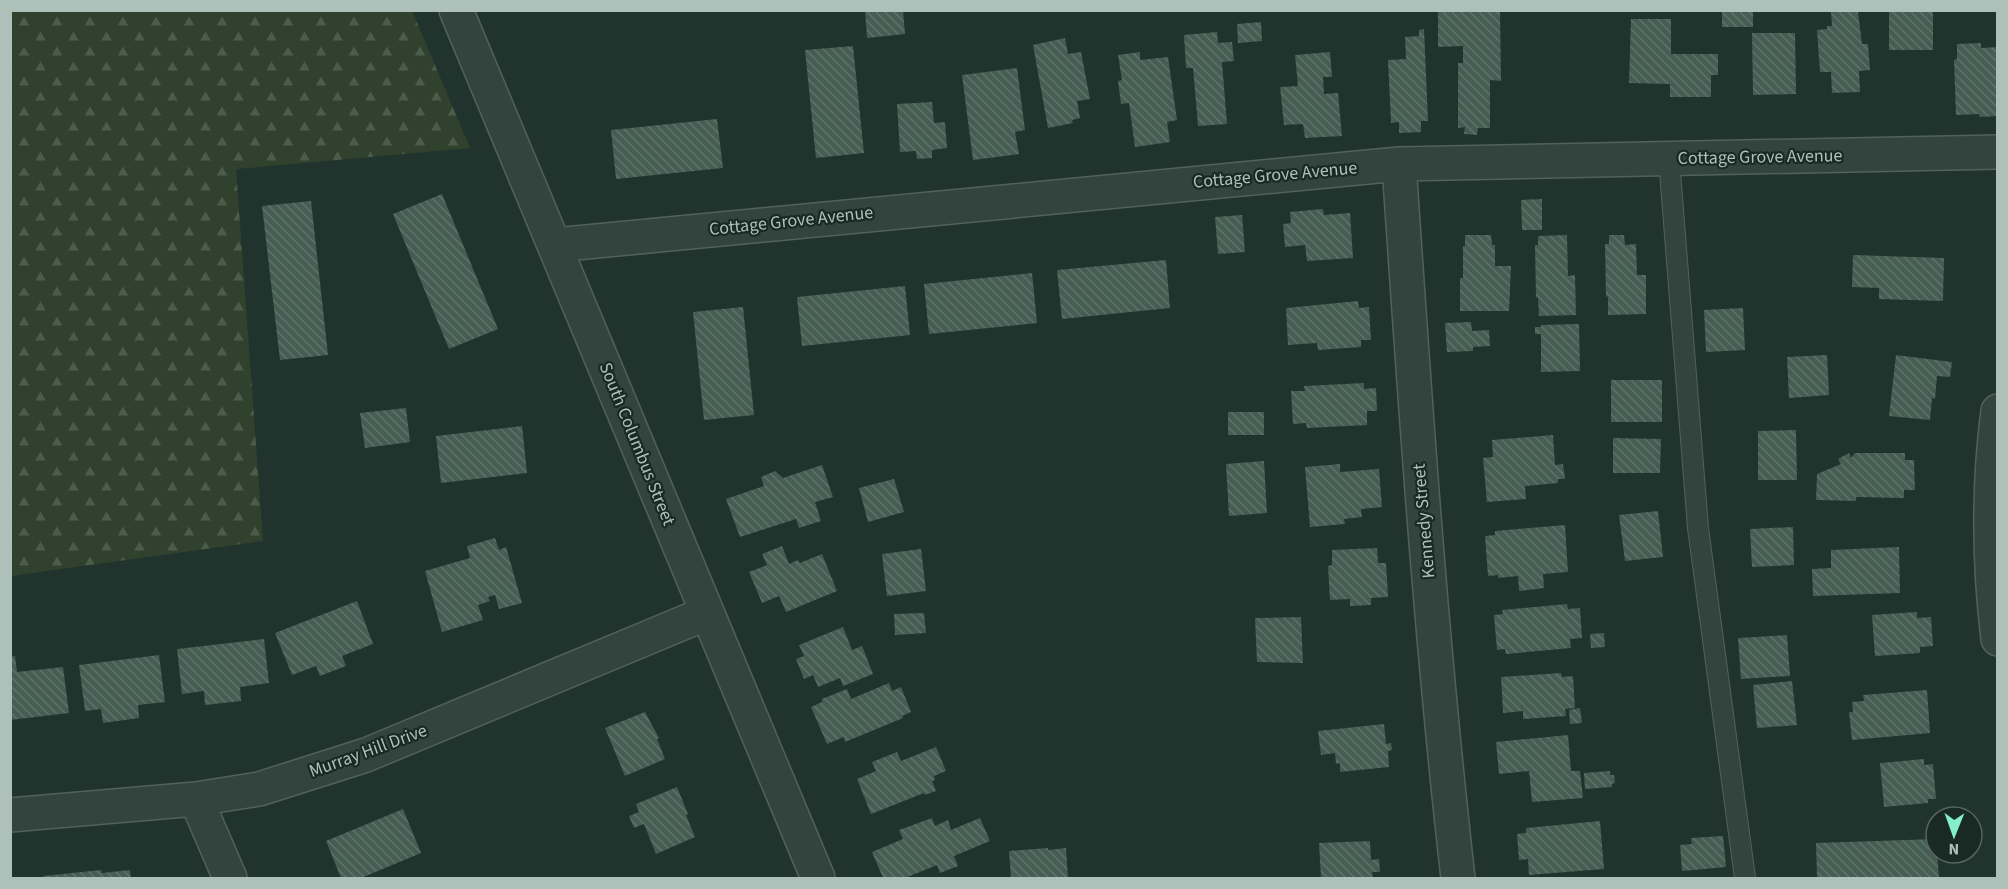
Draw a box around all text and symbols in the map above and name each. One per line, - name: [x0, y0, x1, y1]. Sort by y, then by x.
- street label: Cottage Grove Avenue: [1677, 143, 1843, 171]
- street label: Cottage Grove Avenue: [1192, 155, 1358, 195]
- street label: Cottage Grove Avenue: [708, 200, 874, 242]
- street label: South Columbus Street: [593, 359, 681, 529]
- street label: Kennedy Street: [1407, 463, 1441, 579]
- street label: Murray Hill Drive: [305, 718, 431, 784]
- north arrow: [1924, 805, 1984, 865]
- text: N: [1948, 838, 1959, 860]

